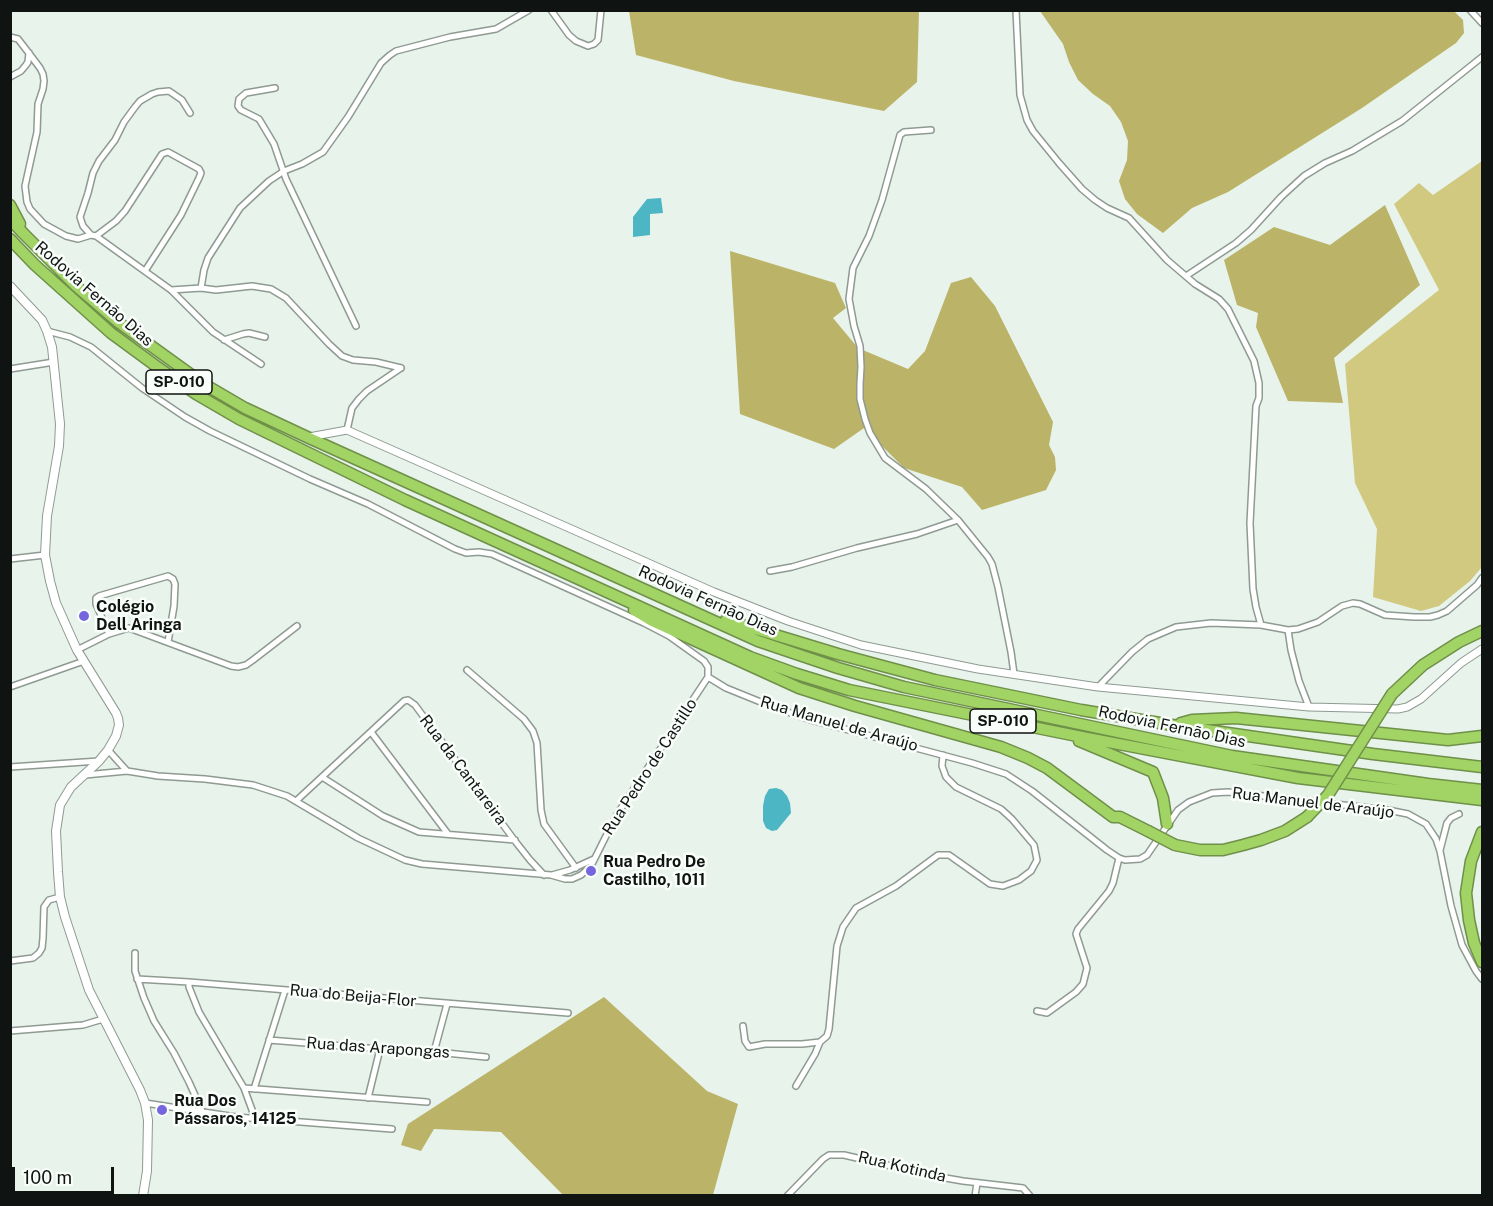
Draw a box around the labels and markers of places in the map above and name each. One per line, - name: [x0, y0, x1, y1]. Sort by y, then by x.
- place label: Colégio Dell Aringa: [96, 597, 182, 635]
- marker: Colégio Dell Aringa: [77, 609, 91, 623]
- place label: Rua Pedro De Castilho, 1011: [603, 852, 706, 890]
- marker: Rua Pedro De Castilho, 1011: [584, 864, 598, 878]
- place label: Rua Dos Pássaros, 14125: [174, 1091, 297, 1129]
- marker: Rua Dos Pássaros, 14125: [155, 1103, 169, 1117]

